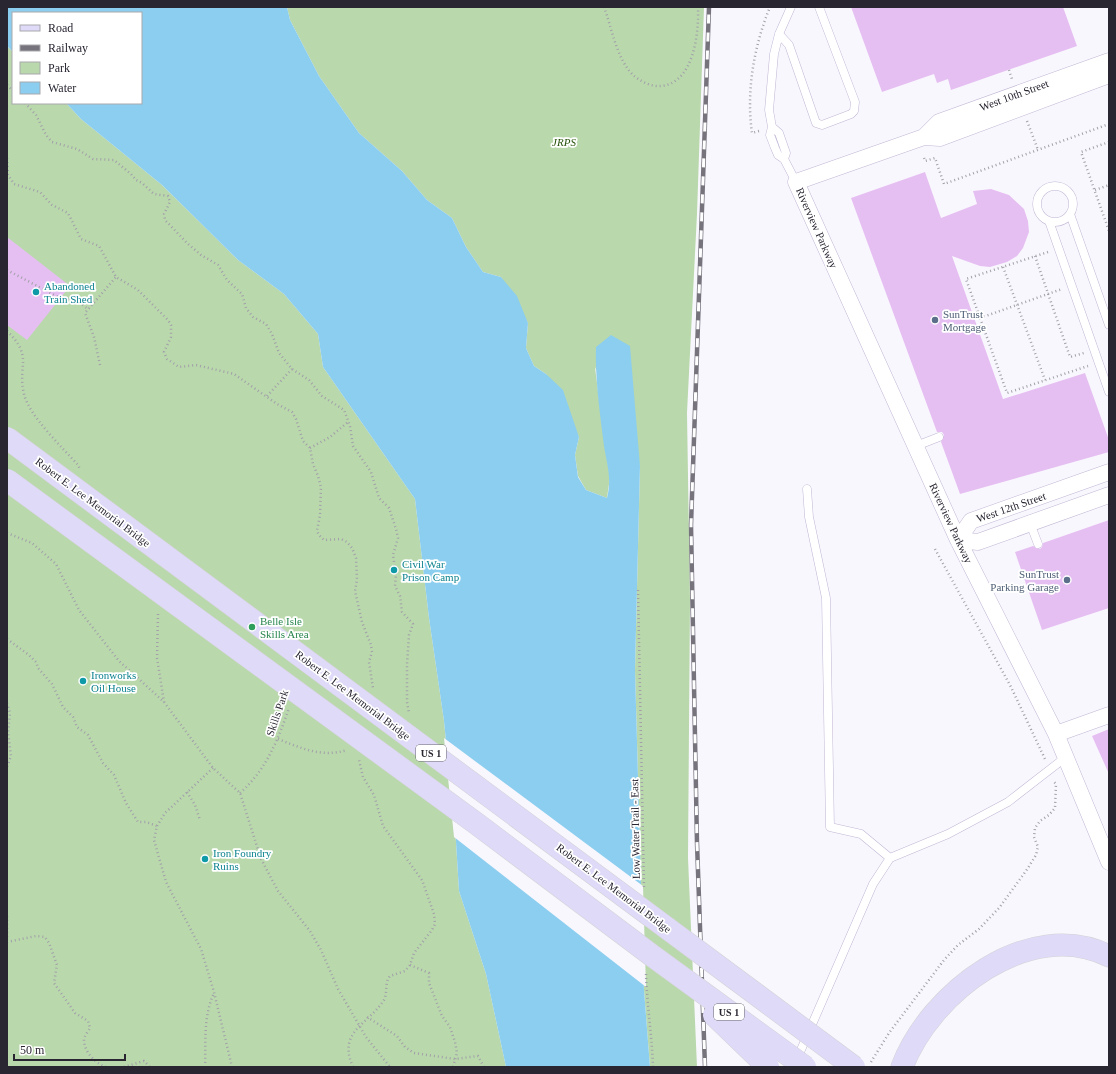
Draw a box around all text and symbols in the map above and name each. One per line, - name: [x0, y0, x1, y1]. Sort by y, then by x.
- legend: [12, 12, 142, 104]
- text: Road: [48, 21, 73, 35]
- text: Railway: [48, 41, 88, 55]
- text: Park: [48, 61, 70, 75]
- street label: West 10th Street: [978, 77, 1050, 113]
- text: Water: [48, 81, 76, 95]
- park label: JRPS: [552, 136, 576, 148]
- street label: Riverview Parkway: [794, 186, 840, 271]
- place label: Abandoned Train Shed: [44, 280, 95, 305]
- marker: Abandoned Train Shed: [31, 287, 41, 297]
- place label: SunTrust Mortgage: [943, 308, 986, 333]
- marker: SunTrust Mortgage: [930, 315, 940, 325]
- street label: Robert E. Lee Memorial Bridge: [33, 455, 153, 549]
- street label: Riverview Parkway: [927, 481, 975, 565]
- street label: West 12th Street: [975, 490, 1047, 524]
- place label: Civil War Prison Camp: [402, 558, 460, 583]
- marker: Civil War Prison Camp: [389, 565, 399, 575]
- place label: SunTrust Parking Garage: [990, 568, 1059, 593]
- marker: SunTrust Parking Garage: [1062, 575, 1072, 585]
- place label: Belle Isle Skills Area: [260, 615, 309, 640]
- marker: Belle Isle Skills Area: [247, 622, 257, 632]
- street label: Robert E. Lee Memorial Bridge: [293, 648, 413, 742]
- place label: Ironworks Oil House: [91, 669, 136, 694]
- marker: Ironworks Oil House: [78, 676, 88, 686]
- street label: Skills Park: [264, 688, 291, 738]
- road number: US 1: [416, 745, 446, 761]
- street label: Low Water Trail - East: [628, 779, 642, 879]
- street label: Robert E. Lee Memorial Bridge: [554, 841, 674, 935]
- place label: Iron Foundry Ruins: [213, 847, 272, 872]
- marker: Iron Foundry Ruins: [200, 854, 210, 864]
- road number: US 1: [714, 1004, 744, 1020]
- scale bar: [14, 1036, 125, 1062]
- text: 50 m: [20, 1043, 45, 1057]

